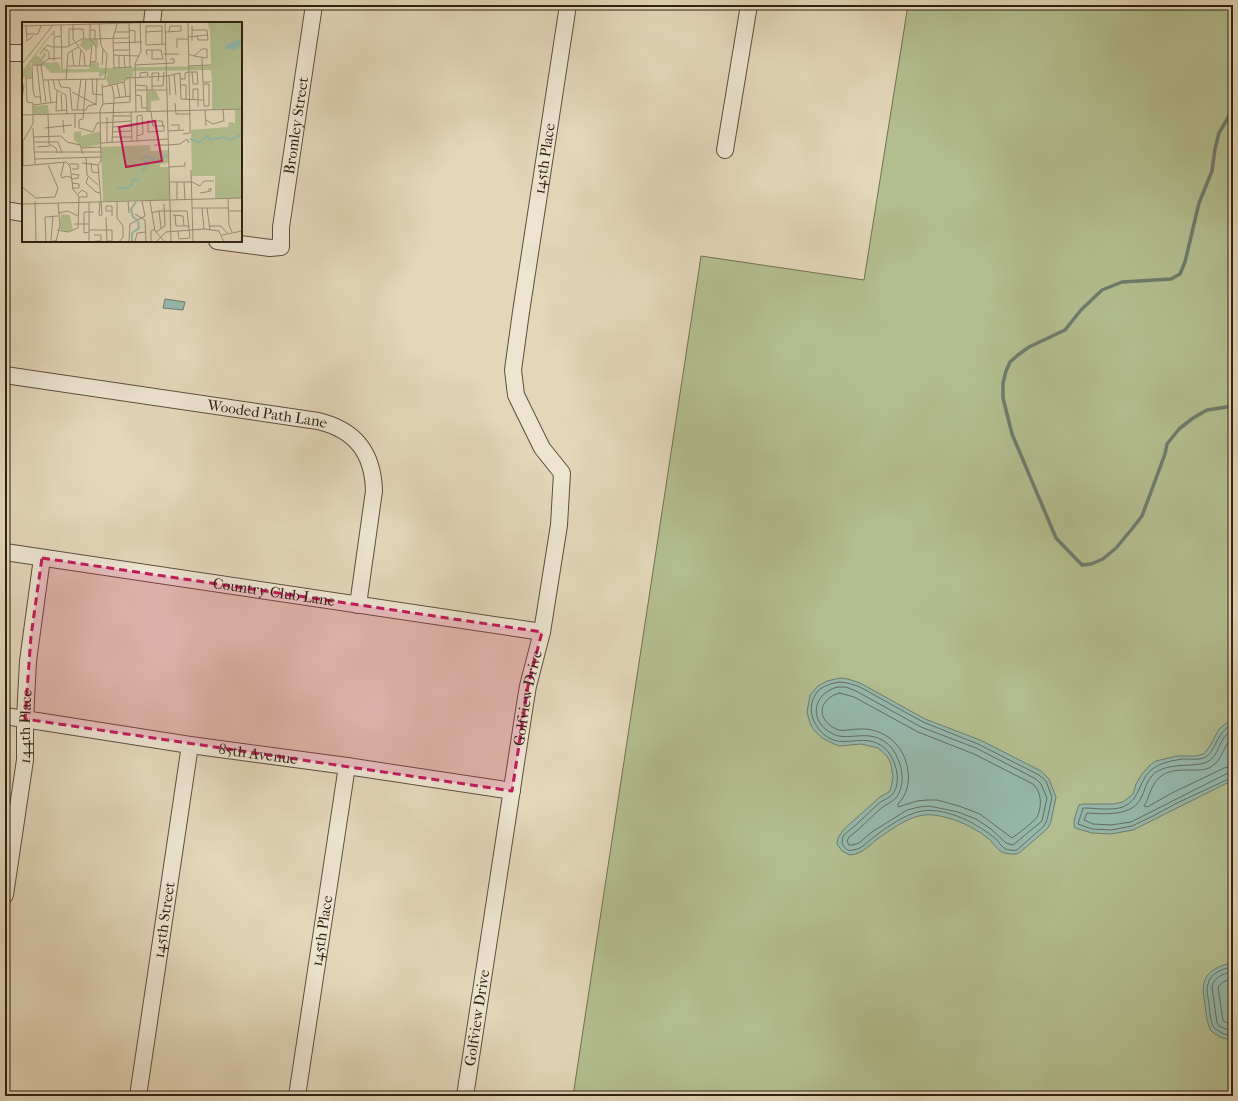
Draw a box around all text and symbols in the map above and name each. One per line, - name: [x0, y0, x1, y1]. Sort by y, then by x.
- inset map: [22, 22, 242, 242]
- street label: Bromley Street: [280, 75, 312, 175]
- street label: 145th Place: [530, 121, 559, 195]
- street label: Wooded Path Lane: [205, 396, 330, 432]
- street label: Country Club Lane: [212, 574, 337, 610]
- street label: Golfview Drive: [510, 647, 546, 747]
- street label: 144th Place: [16, 688, 36, 765]
- street label: 85th Avenue: [218, 740, 299, 768]
- street label: 145th Street: [150, 880, 179, 959]
- street label: 145th Place: [308, 894, 336, 968]
- street label: Golfview Drive: [461, 968, 493, 1067]

